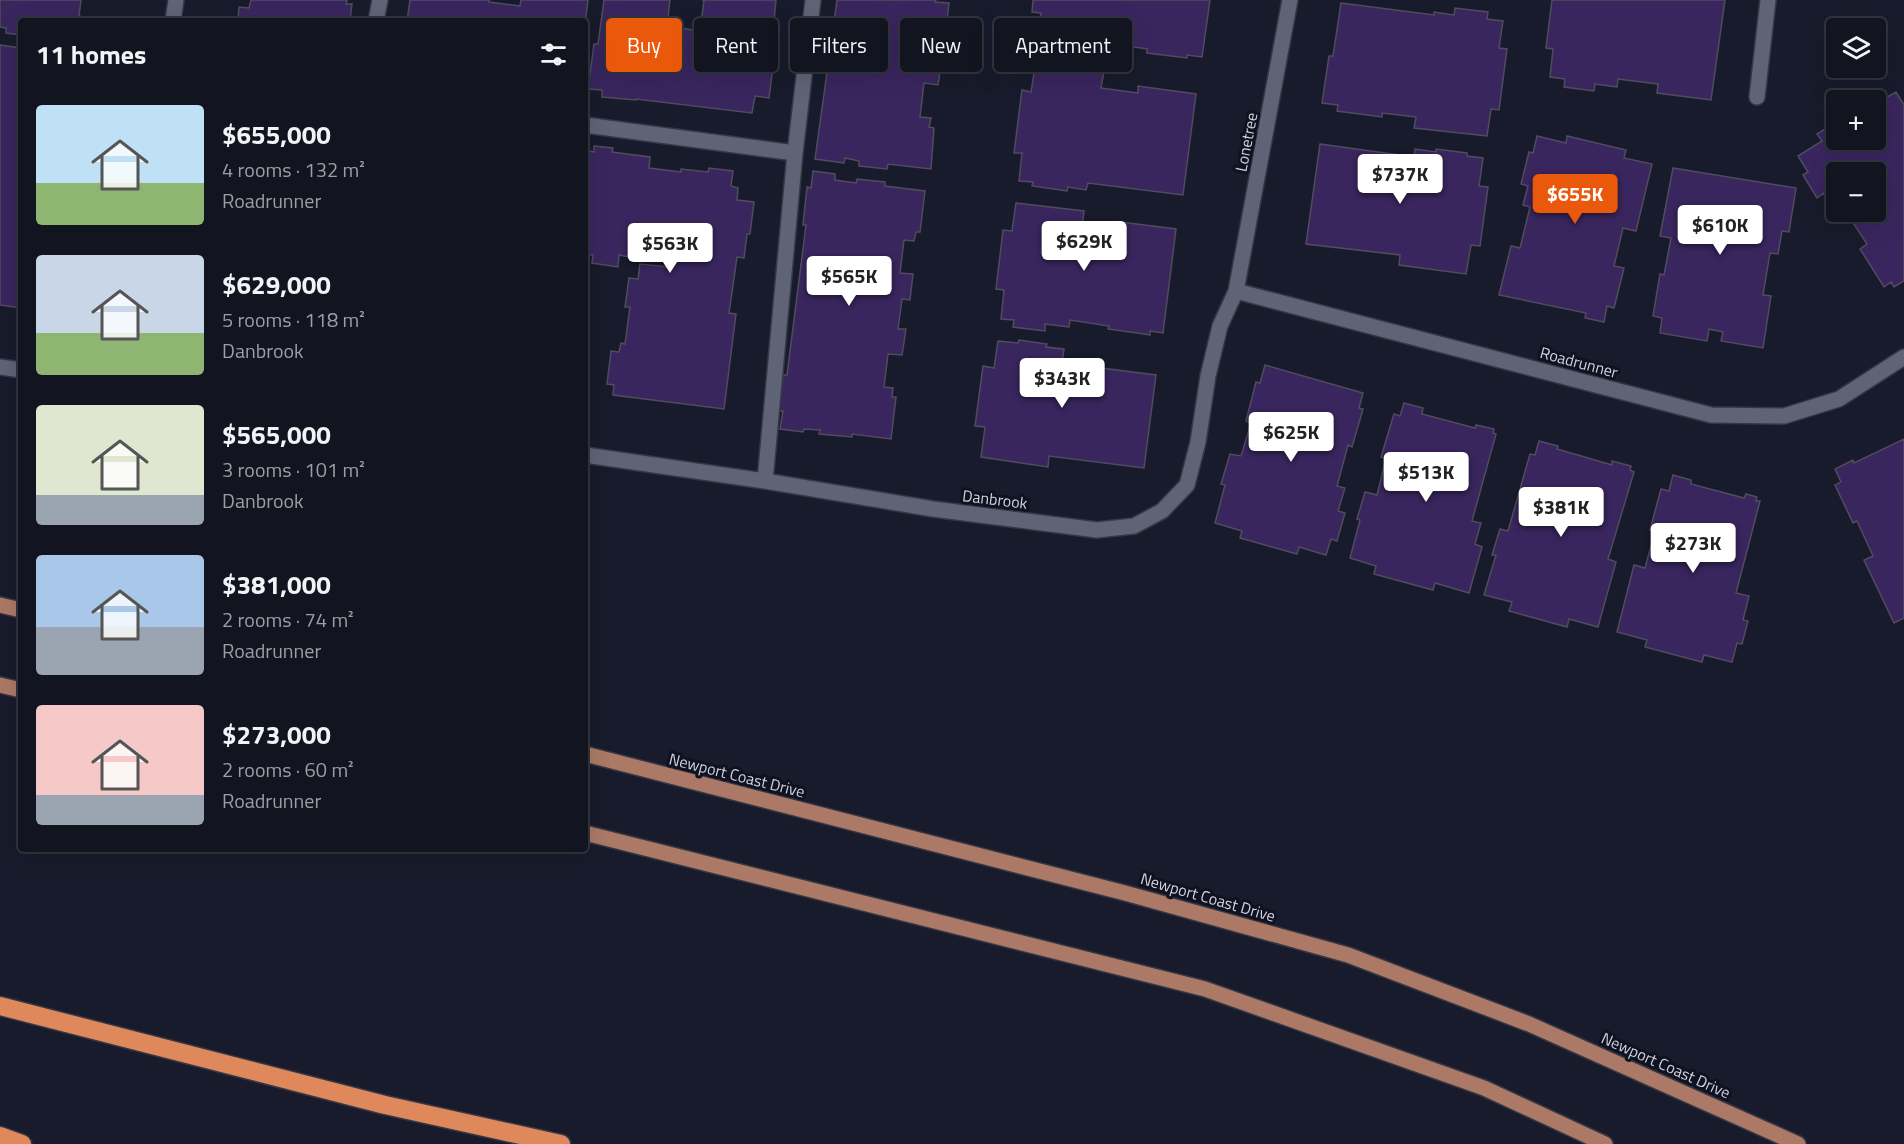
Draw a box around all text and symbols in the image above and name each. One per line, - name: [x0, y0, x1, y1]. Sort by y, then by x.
- chip: Buy: [606, 18, 682, 72]
- chip: Rent: [694, 18, 778, 72]
- chip: Filters: [790, 18, 888, 72]
- chip: New: [900, 18, 982, 72]
- chip: Apartment: [994, 18, 1132, 72]
- map controls: [1826, 18, 1886, 222]
- button: layers: [1826, 18, 1886, 78]
- text: 11 homes: [36, 35, 146, 74]
- icon: filters: [537, 38, 570, 71]
- button: +: [1826, 90, 1886, 150]
- street label: Lonetree: [1229, 110, 1263, 174]
- text: $655,000: [222, 115, 331, 154]
- icon: home: [84, 129, 156, 201]
- text: 4 rooms · 132 m²: [222, 154, 365, 185]
- pin: $737K: [1358, 154, 1442, 205]
- text: $737K: [1372, 158, 1428, 189]
- button: −: [1826, 162, 1886, 222]
- pin: $655K: [1533, 174, 1617, 225]
- text: $655K: [1547, 178, 1603, 209]
- text: Roadrunner: [222, 185, 321, 216]
- pin: $610K: [1678, 205, 1762, 256]
- text: $610K: [1692, 209, 1748, 240]
- pin: $629K: [1042, 221, 1126, 272]
- pin: $563K: [628, 223, 712, 274]
- text: $629K: [1056, 225, 1112, 256]
- text: $563K: [642, 227, 698, 258]
- pin: $565K: [807, 256, 891, 307]
- text: $565K: [821, 260, 877, 291]
- text: $629,000: [222, 265, 331, 304]
- icon: home: [84, 279, 156, 351]
- text: 5 rooms · 118 m²: [222, 304, 365, 335]
- text: Danbrook: [222, 335, 304, 366]
- street label: Roadrunner: [1538, 340, 1621, 384]
- pin: $343K: [1020, 358, 1104, 409]
- text: $343K: [1034, 362, 1090, 393]
- pin: $625K: [1249, 412, 1333, 463]
- text: $565,000: [222, 415, 331, 454]
- text: $625K: [1263, 416, 1319, 447]
- icon: home: [84, 429, 156, 501]
- pin: $513K: [1384, 452, 1468, 503]
- text: 3 rooms · 101 m²: [222, 454, 365, 485]
- text: $513K: [1398, 456, 1454, 487]
- street label: Danbrook: [961, 483, 1029, 515]
- text: Danbrook: [222, 485, 304, 516]
- pin: $381K: [1519, 487, 1603, 538]
- text: $381K: [1533, 491, 1589, 522]
- pin: $273K: [1651, 523, 1735, 574]
- text: $273K: [1665, 527, 1721, 558]
- text: $381,000: [222, 565, 331, 604]
- icon: home: [84, 579, 156, 651]
- text: 2 rooms · 74 m²: [222, 604, 354, 635]
- text: Roadrunner: [222, 635, 321, 666]
- text: $273,000: [222, 715, 331, 754]
- icon: home: [84, 729, 156, 801]
- street label: Newport Coast Drive: [667, 747, 807, 803]
- text: 2 rooms · 60 m²: [222, 754, 354, 785]
- text: Roadrunner: [222, 785, 321, 816]
- street label: Newport Coast Drive: [1138, 866, 1278, 928]
- street label: Newport Coast Drive: [1598, 1026, 1734, 1104]

